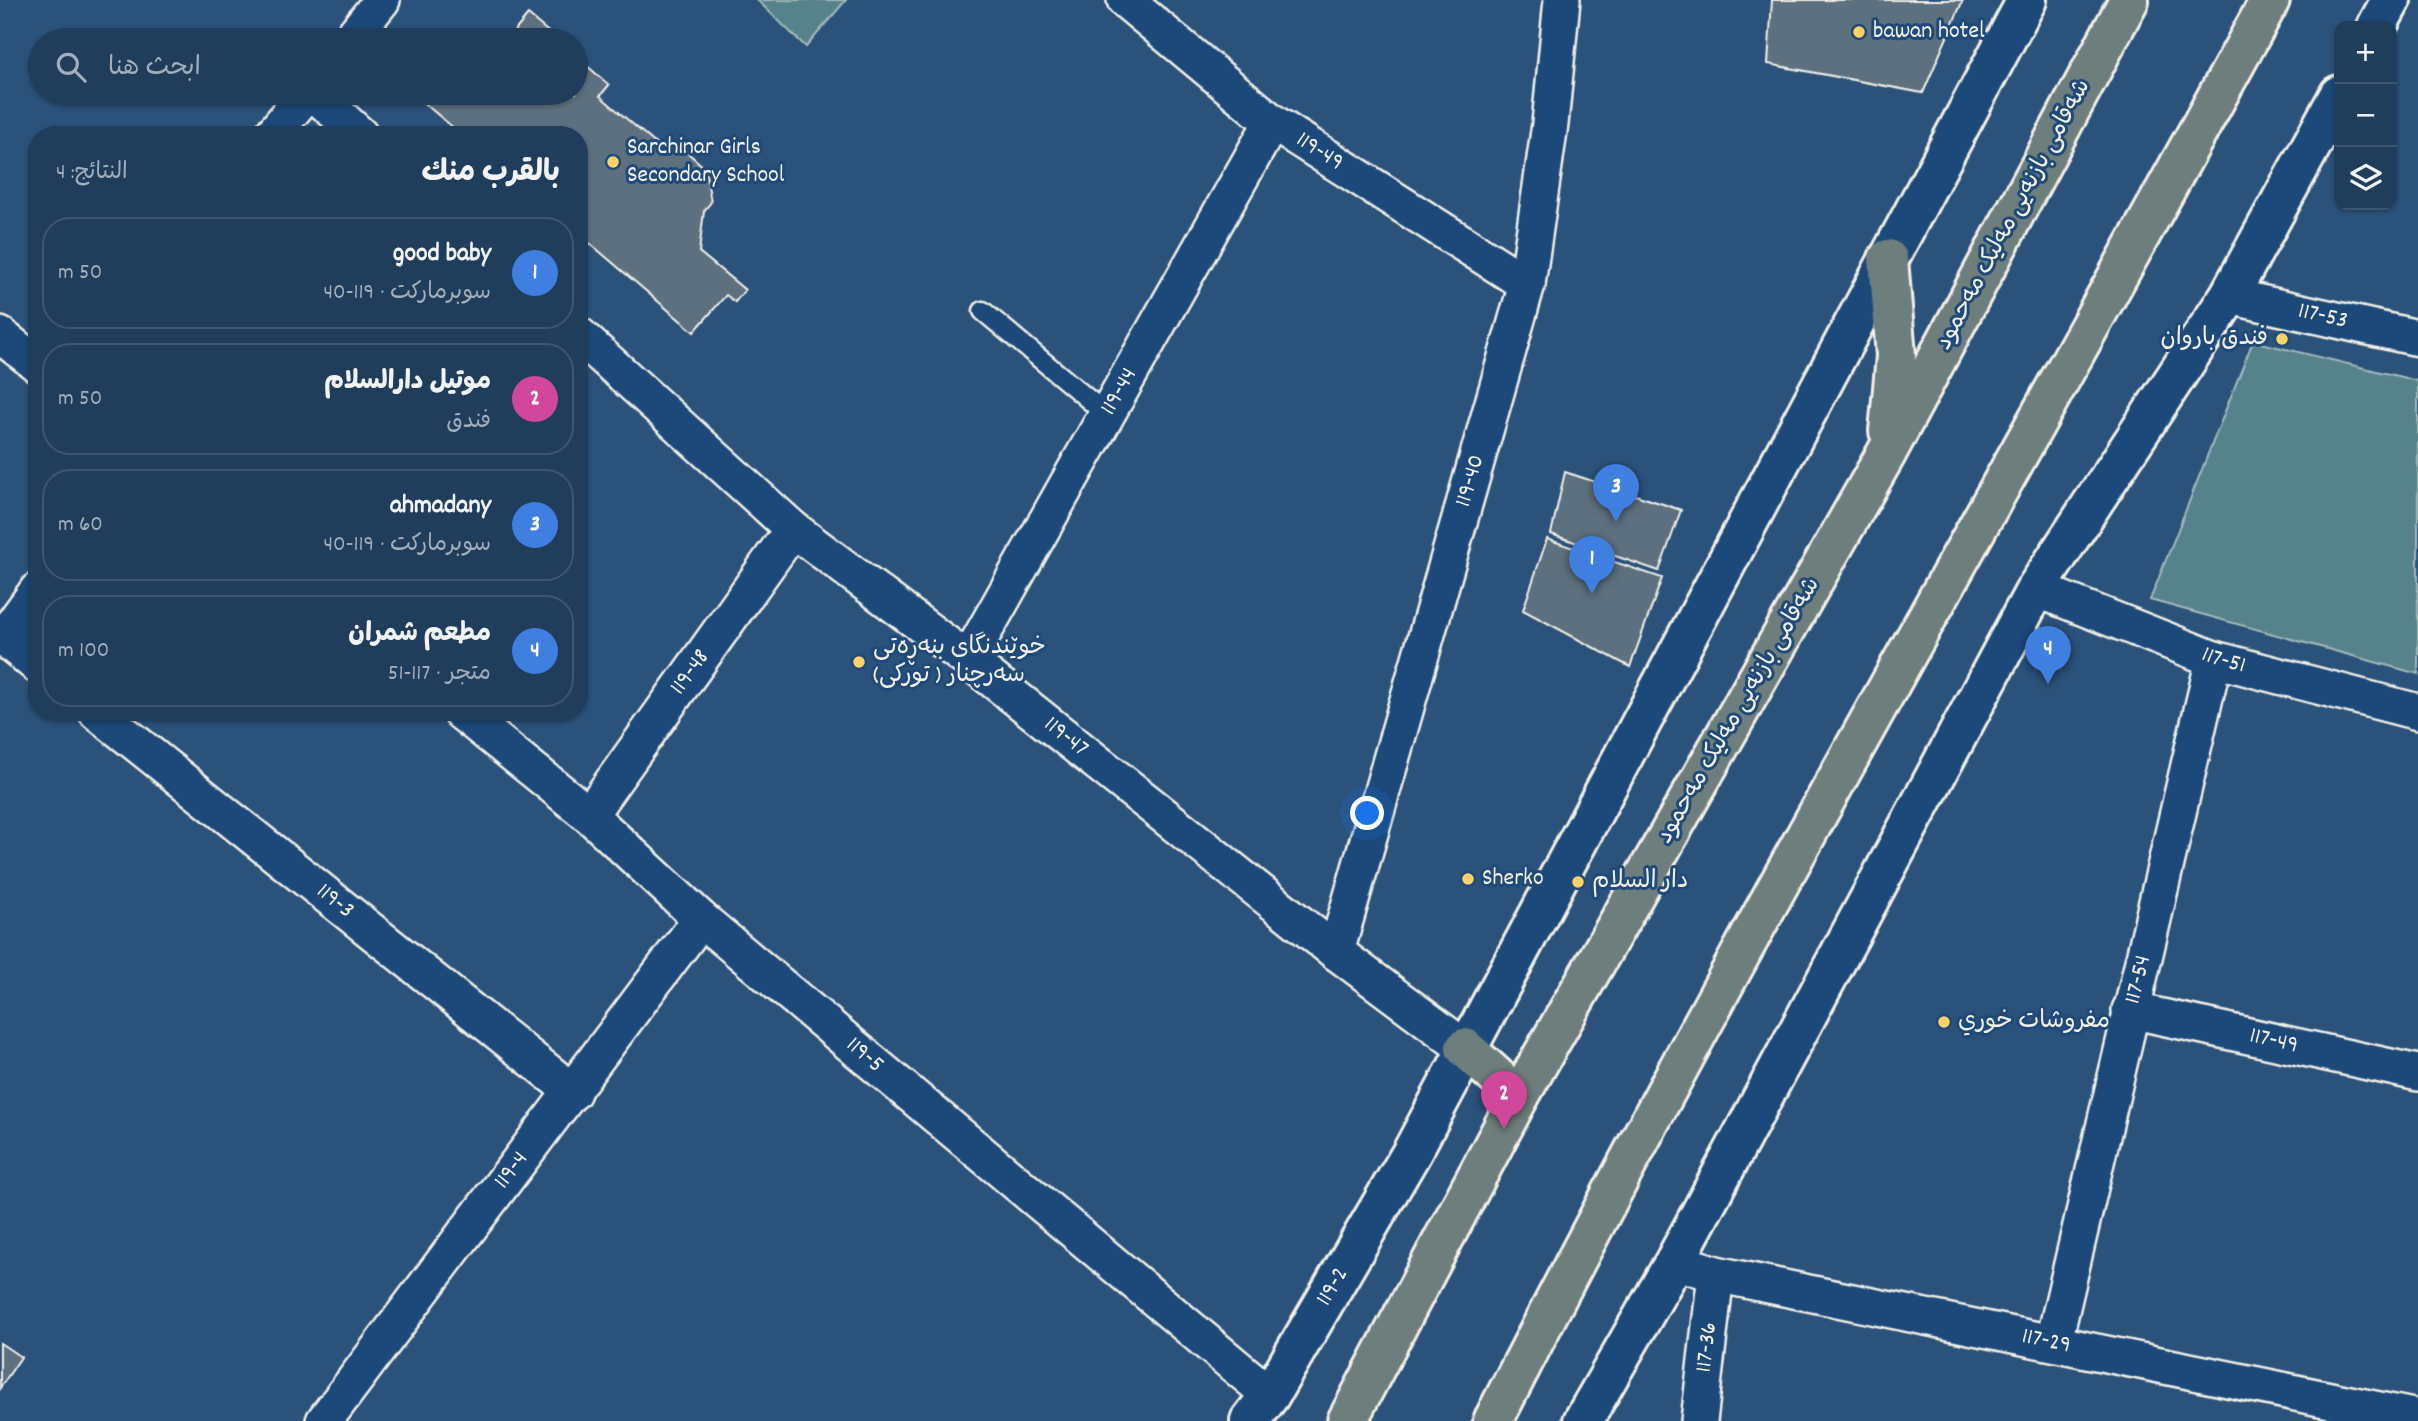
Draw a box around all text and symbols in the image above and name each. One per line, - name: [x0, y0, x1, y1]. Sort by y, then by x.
- place label: bawan hotel: [1873, 15, 1985, 49]
- map controls: [2334, 21, 2397, 210]
- button: +: [2334, 21, 2397, 84]
- marker: bawan hotel: [1851, 24, 1867, 40]
- search box: [28, 28, 588, 105]
- icon: search: [52, 48, 90, 86]
- text: ابحث هنا: [108, 50, 201, 87]
- street label: شەقامی بازنەیی مەلیک مەحمود: [1928, 73, 2100, 357]
- button: −: [2334, 84, 2397, 147]
- street label: 119-49: [1289, 124, 1350, 180]
- place label: Sarchinar Girls Secondary School: [627, 131, 785, 193]
- button: layers: [2334, 147, 2397, 210]
- text: بالقرب منك: [422, 153, 560, 196]
- marker: Sarchinar Girls Secondary School: [605, 154, 621, 170]
- text: النتائج: 4: [56, 157, 128, 190]
- text: good baby: [393, 236, 491, 273]
- text: 50 m: [58, 257, 102, 290]
- text: 1: [532, 257, 538, 290]
- text: سوبرماركت · 119-40: [324, 277, 491, 310]
- street label: 117-53: [2295, 295, 2351, 339]
- place label: فندق باروان: [2161, 322, 2268, 356]
- marker: فندق باروان: [2274, 331, 2290, 347]
- street label: 119-44: [1092, 362, 1147, 422]
- text: موتيل دارالسلام: [324, 364, 491, 401]
- text: 50 m: [58, 383, 102, 416]
- text: 2: [530, 383, 540, 416]
- text: فندق: [446, 406, 491, 439]
- street label: 119-40: [1447, 451, 1494, 511]
- pin: 3: [1593, 464, 1639, 522]
- text: ahmadany: [390, 488, 491, 525]
- text: 60 m: [58, 509, 103, 542]
- text: 3: [530, 509, 540, 542]
- text: سوبرماركت · 119-40: [324, 529, 491, 562]
- pin: 1: [1569, 536, 1615, 594]
- street label: شەقامی بازنەیی مەلیک مەحمود: [1649, 571, 1829, 851]
- text: مطعم شمران: [348, 616, 491, 653]
- pin: 4: [2025, 626, 2071, 684]
- place label: خوێندنگای بنەڕەتی سەرچنار ( تورکی): [873, 631, 1046, 693]
- text: 100 m: [58, 635, 109, 668]
- text: 4: [530, 635, 540, 668]
- street label: 117-51: [2196, 639, 2249, 683]
- street label: 119-48: [662, 643, 719, 702]
- marker: خوێندنگای بنەڕەتی سەرچنار ( تورکی): [851, 654, 867, 670]
- text: متجر · 117-51: [388, 658, 491, 691]
- street label: 119-47: [1036, 709, 1095, 766]
- your location: [1350, 796, 1384, 830]
- place label: Sherko: [1482, 862, 1544, 896]
- place label: دار السلام: [1592, 865, 1688, 899]
- marker: Sherko: [1460, 871, 1476, 887]
- marker: دار السلام: [1570, 874, 1586, 890]
- street label: 119-3: [308, 876, 361, 928]
- street label: 117-54: [2117, 952, 2161, 1008]
- place label: مفروشات خوري: [1958, 1005, 2110, 1039]
- marker: مفروشات خوري: [1936, 1014, 1952, 1030]
- street label: 117-49: [2246, 1020, 2301, 1063]
- street label: 119-5: [838, 1029, 891, 1082]
- pin: 2: [1481, 1071, 1527, 1129]
- street label: 119-4: [486, 1145, 537, 1197]
- street label: 119-2: [1308, 1261, 1358, 1313]
- street label: 117-29: [2018, 1320, 2074, 1363]
- street label: 117-36: [1688, 1321, 1727, 1374]

